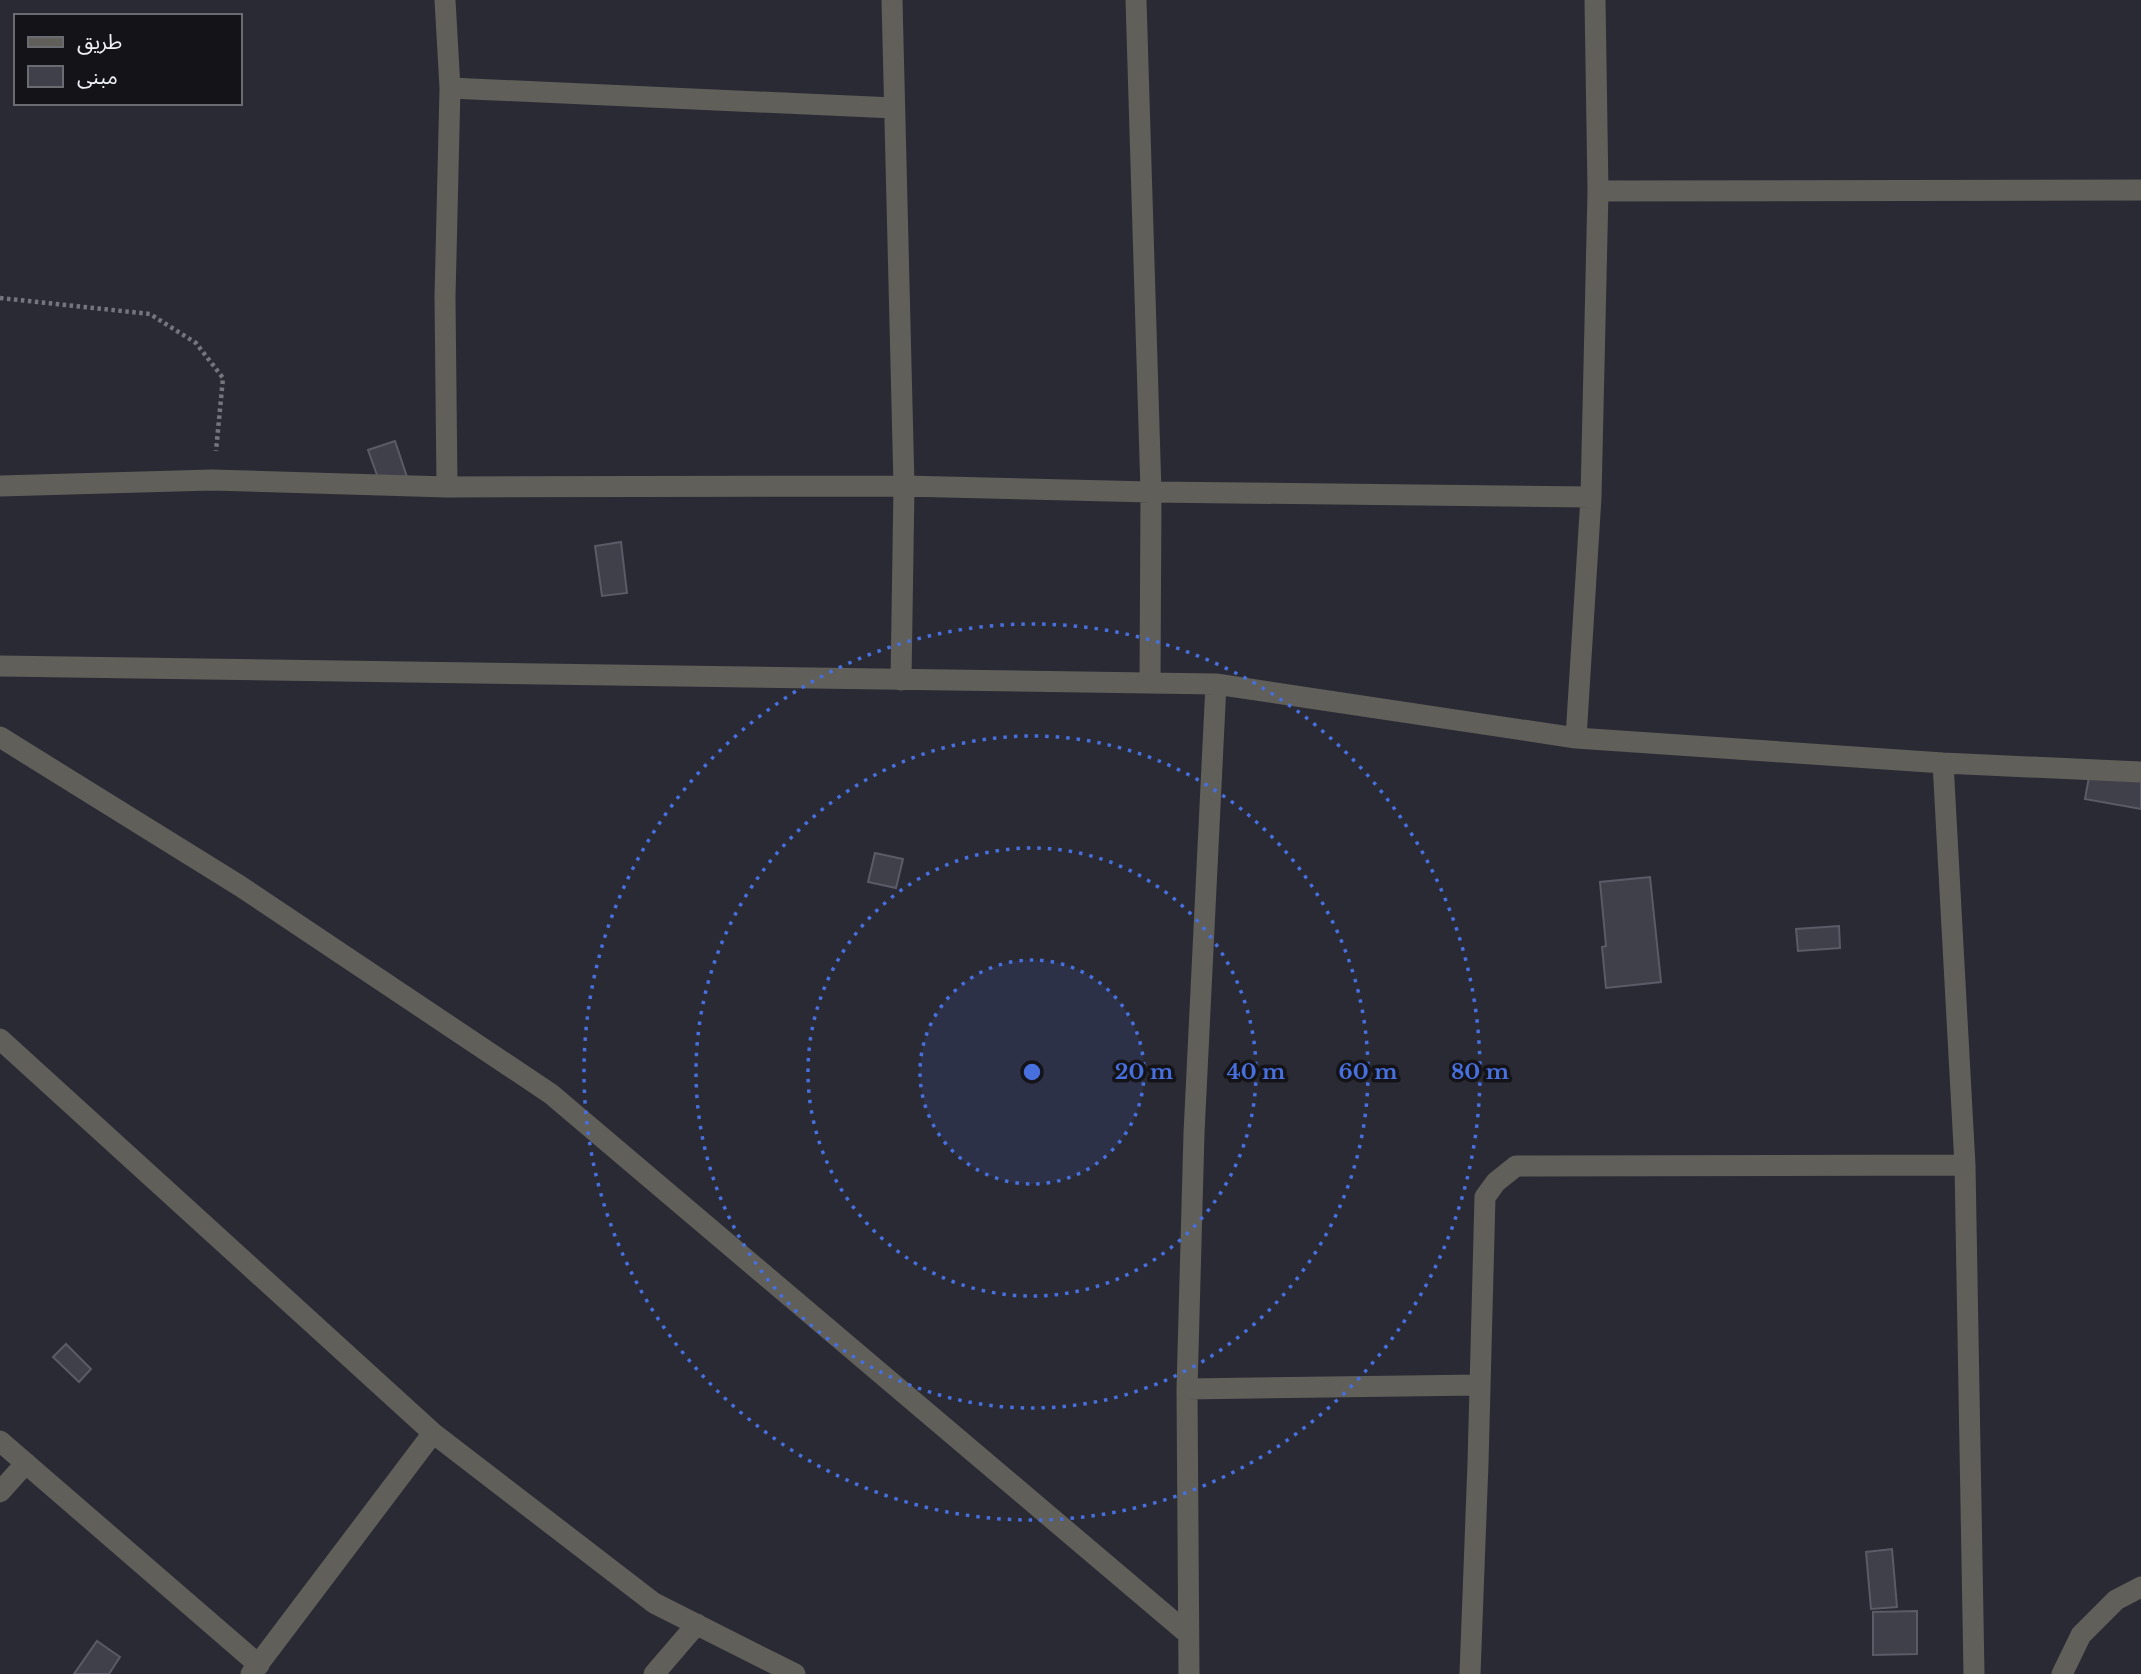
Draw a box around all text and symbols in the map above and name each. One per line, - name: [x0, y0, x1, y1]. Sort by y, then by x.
- legend: [14, 14, 242, 105]
- text: طريق: [77, 29, 122, 55]
- text: مبنى: [77, 64, 118, 90]
- text: 20 m: [1115, 1059, 1173, 1085]
- text: 40 m: [1227, 1059, 1285, 1085]
- text: 60 m: [1339, 1059, 1397, 1085]
- text: 80 m: [1451, 1059, 1509, 1085]
- centre of rings: [1020, 1060, 1044, 1084]

